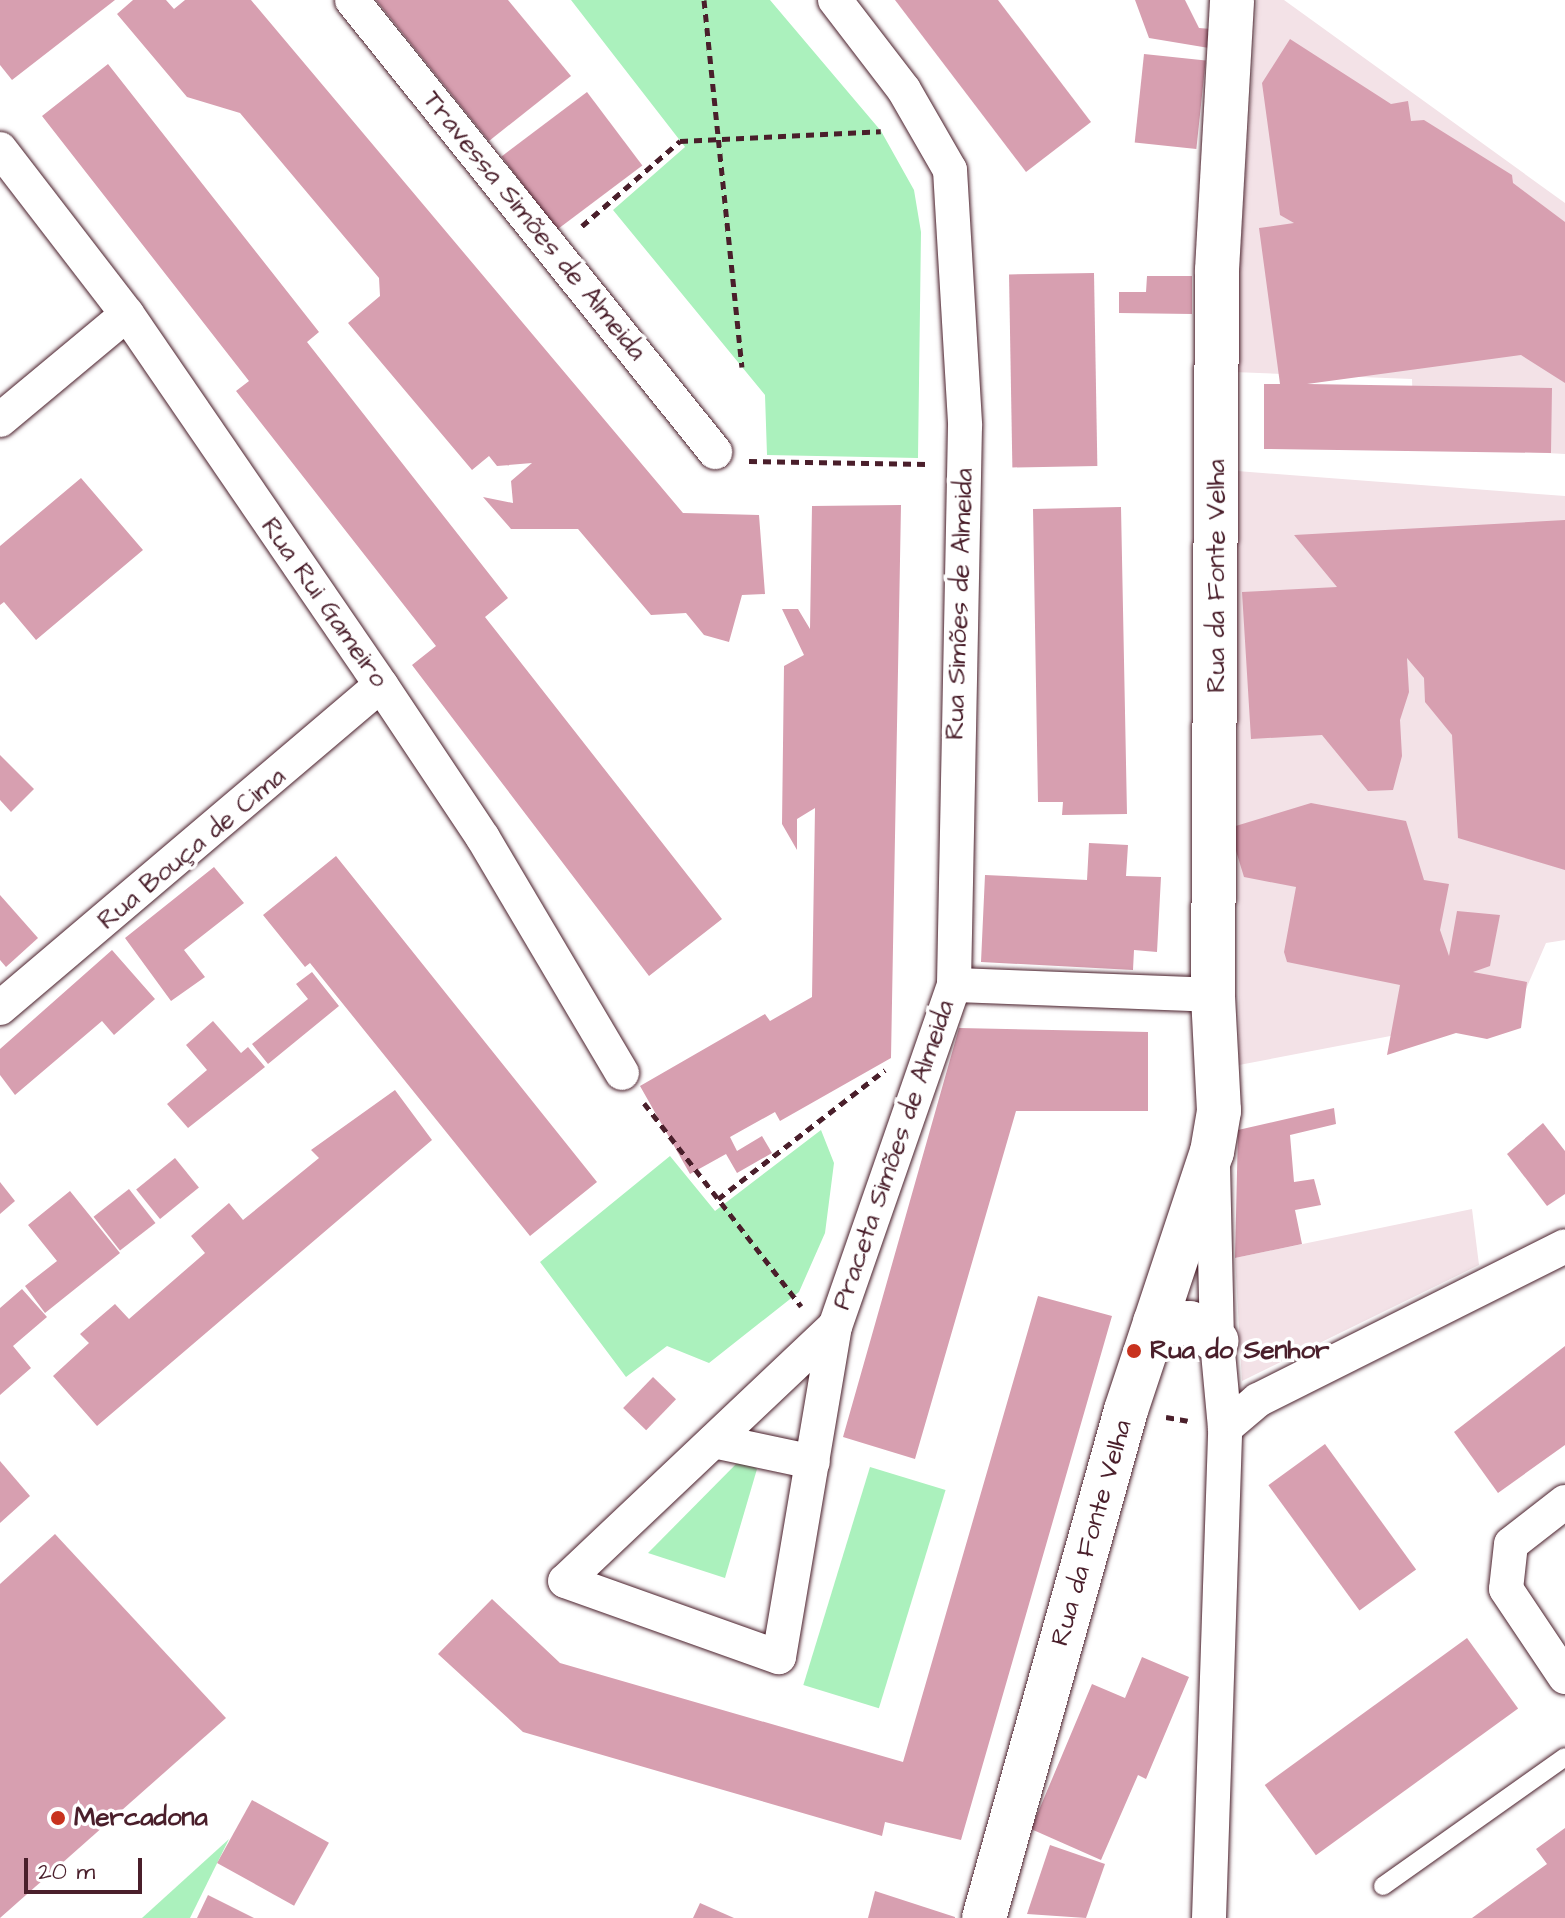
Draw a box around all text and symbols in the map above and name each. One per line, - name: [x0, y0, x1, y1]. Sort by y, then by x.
- street label: Travessa Simões de Almeida: [416, 85, 652, 367]
- street label: Rua da Fonte Velha: [1201, 459, 1233, 693]
- street label: Rua Simões de Almeida: [940, 468, 980, 740]
- street label: Rua Rui Gameiro: [254, 512, 394, 694]
- street label: Rua Bouça de Cima: [92, 761, 292, 937]
- street label: Praceta Simões de Almeida: [826, 996, 962, 1314]
- place label: Rua do Senhor: [1150, 1335, 1329, 1367]
- marker: Rua do Senhor: [1125, 1342, 1143, 1360]
- street label: Rua da Fonte Velha: [1045, 1416, 1139, 1650]
- place label: Mercadona: [74, 1802, 208, 1834]
- marker: Mercadona: [49, 1809, 67, 1827]
- scale bar: [28, 1842, 146, 1892]
- text: 20 m: [38, 1855, 95, 1889]

